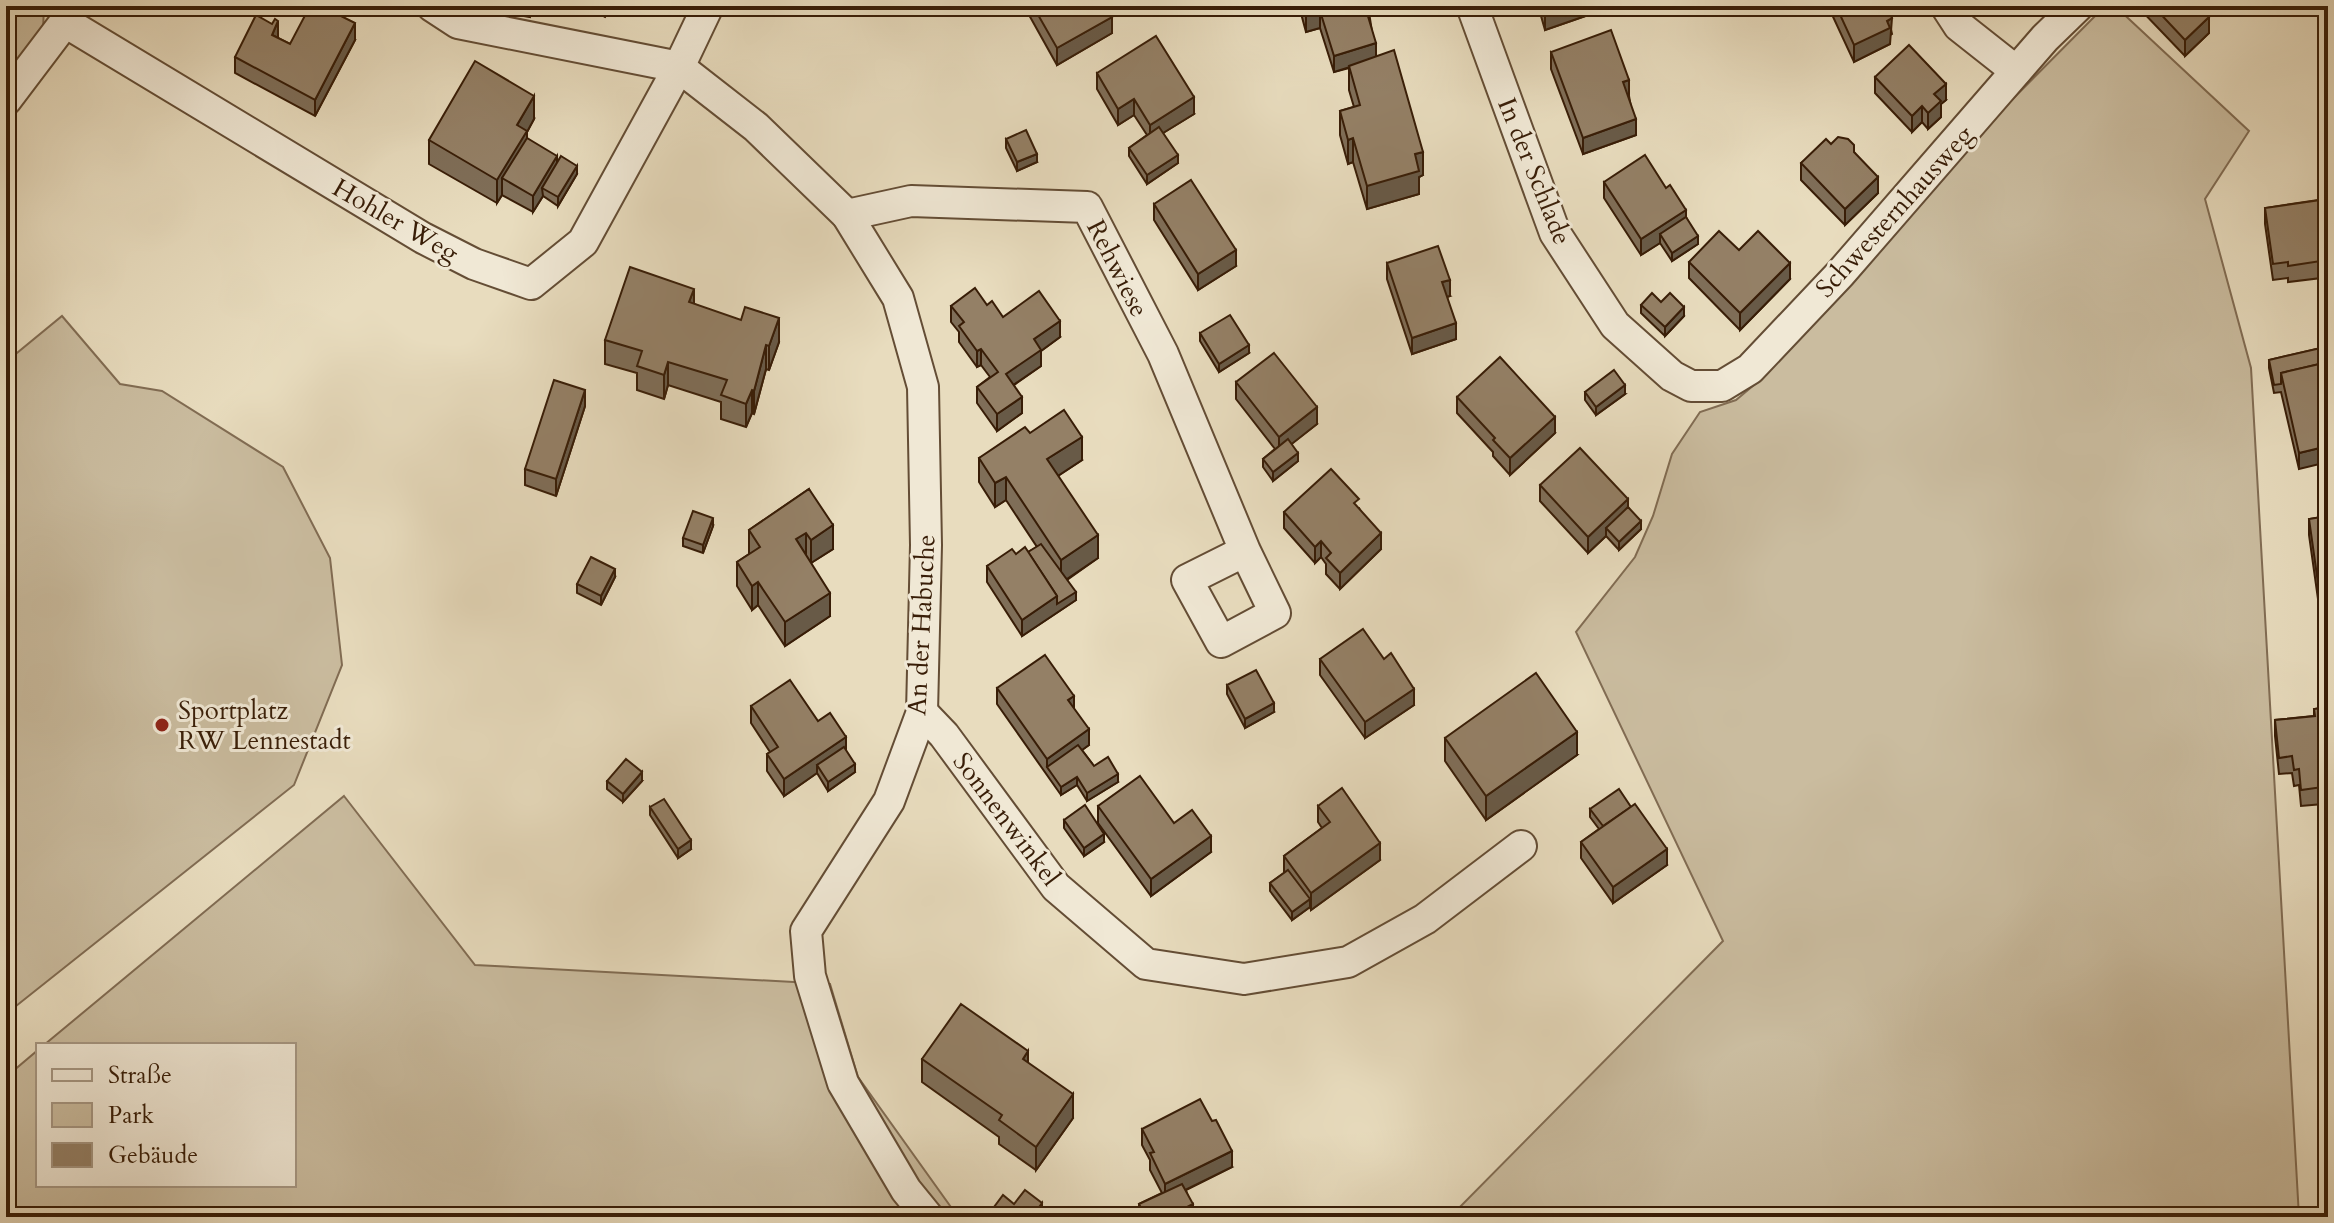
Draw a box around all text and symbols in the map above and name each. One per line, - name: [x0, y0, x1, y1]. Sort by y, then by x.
- street label: In der Schlade: [1489, 93, 1580, 250]
- street label: Schwesternhausweg: [1808, 117, 1981, 305]
- street label: Hohler Weg: [326, 170, 466, 271]
- street label: Rehwiese: [1078, 214, 1157, 323]
- street label: An der Habuche: [899, 533, 944, 717]
- place label: Sportplatz RW Lennestadt: [178, 693, 351, 758]
- marker: Sportplatz RW Lennestadt: [153, 716, 171, 734]
- street label: Sonnenwinkel: [945, 745, 1068, 893]
- legend: [36, 1043, 296, 1187]
- text: Straße: [108, 1059, 172, 1092]
- text: Park: [108, 1099, 154, 1132]
- text: Gebäude: [108, 1139, 198, 1172]

